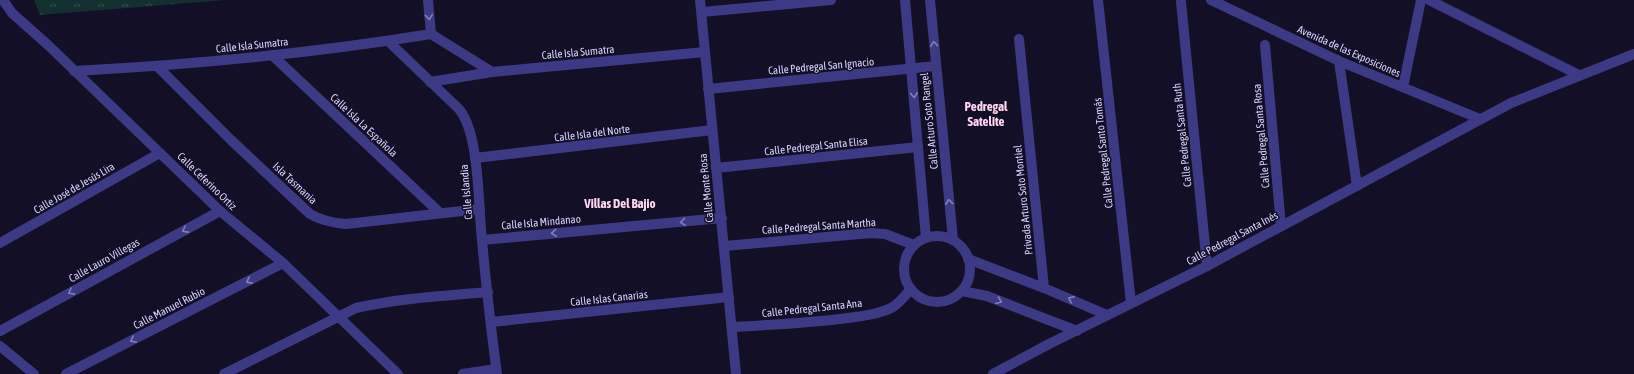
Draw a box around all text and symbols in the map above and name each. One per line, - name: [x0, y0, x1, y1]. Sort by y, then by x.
- one-way arrow: [425, 14, 434, 20]
- street label: Avenida de las Exposiciones: [1296, 23, 1402, 79]
- street label: Calle Isla Sumatra: [215, 35, 289, 55]
- one-way arrow: [930, 41, 939, 47]
- street label: Calle Isla Sumatra: [541, 43, 615, 61]
- street label: Calle Pedregal San Ignacio: [768, 55, 874, 77]
- street label: Calle Arturo Soto Rangel: [918, 72, 940, 170]
- street label: Calle Pedregal Santa Ruth: [1171, 83, 1193, 187]
- street label: Calle Pedregal Santa Rosa: [1250, 83, 1272, 189]
- street label: Calle Isla La Española: [328, 91, 400, 159]
- one-way arrow: [909, 92, 918, 98]
- street label: Calle Pedregal Santo Tomás: [1091, 97, 1115, 209]
- district label: Pedregal Satelite: [965, 99, 1008, 129]
- street label: Calle Isla del Norte: [554, 122, 630, 144]
- street label: Calle Pedregal Santa Elisa: [764, 135, 868, 157]
- street label: Privada Arturo Soto Montiel: [1011, 144, 1035, 256]
- street label: Calle Ceferino Ortiz: [175, 150, 239, 212]
- street label: Calle Monte Rosa: [696, 153, 716, 223]
- street label: Calle José de Jesús Lira: [32, 160, 116, 216]
- street label: Isla Tasmania: [271, 160, 319, 206]
- street label: Calle Islandia: [458, 164, 474, 220]
- district label: Villas Del Bajio: [583, 196, 656, 211]
- one-way arrow: [945, 199, 954, 205]
- street label: Calle Pedregal Santa Inés: [1184, 209, 1280, 267]
- street label: Calle Isla Mindanao: [501, 213, 581, 231]
- street label: Calle Pedregal Santa Martha: [762, 216, 876, 236]
- one-way arrow: [680, 217, 686, 226]
- one-way arrow: [182, 225, 189, 232]
- one-way arrow: [551, 229, 557, 238]
- street label: Calle Lauro Villegas: [67, 236, 142, 284]
- one-way arrow: [245, 276, 253, 283]
- street label: Calle Manuel Rubio: [131, 285, 207, 331]
- one-way arrow: [68, 287, 75, 294]
- street label: Calle Islas Canarias: [570, 288, 648, 308]
- one-way arrow: [996, 296, 1003, 304]
- one-way arrow: [1068, 296, 1075, 304]
- street label: Calle Pedregal Santa Ana: [761, 297, 863, 319]
- one-way arrow: [130, 335, 137, 342]

